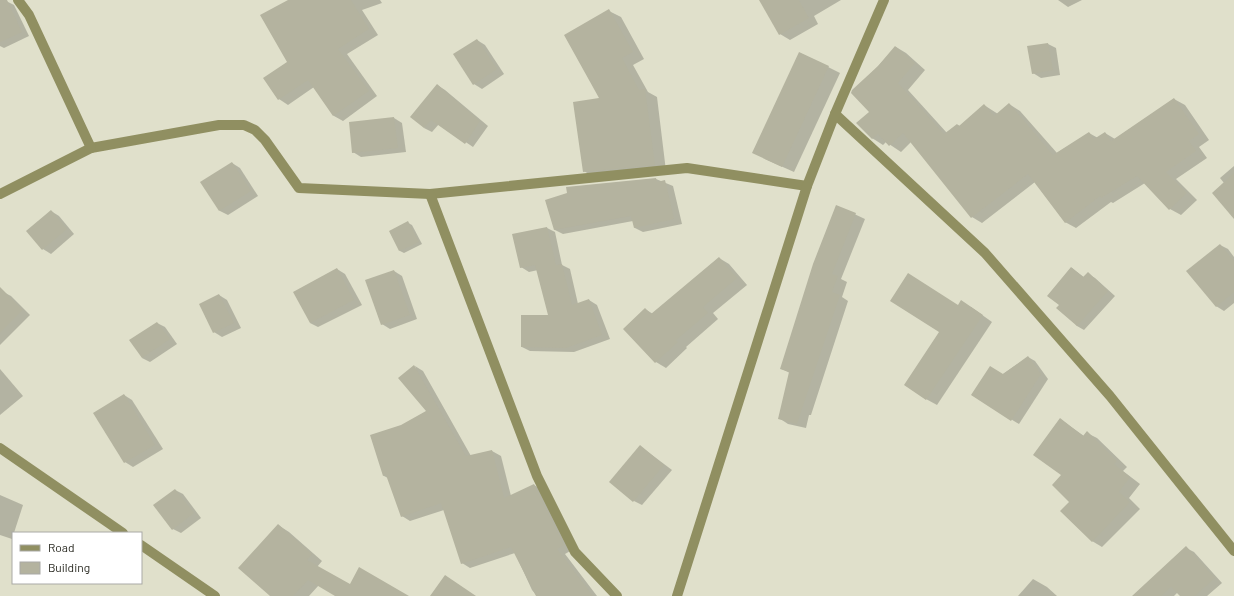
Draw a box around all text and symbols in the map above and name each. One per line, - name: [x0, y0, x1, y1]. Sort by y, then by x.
- legend: [12, 532, 142, 584]
- text: Road: [48, 540, 75, 554]
- text: Building: [48, 560, 90, 574]

